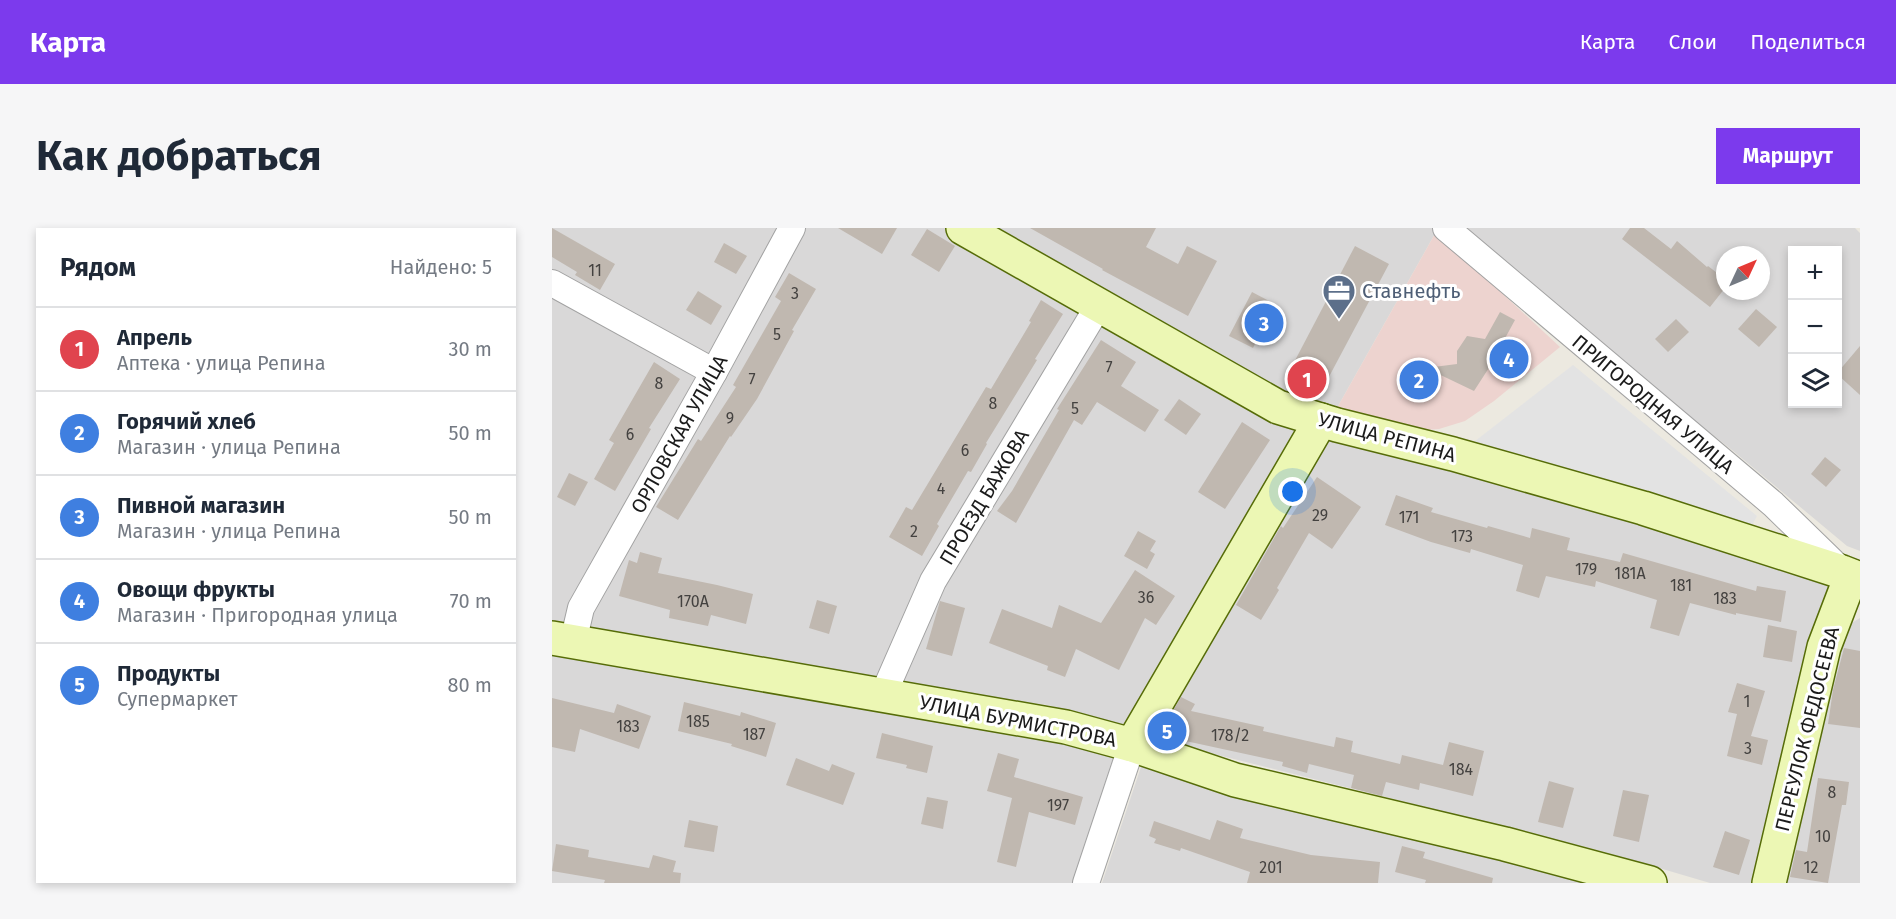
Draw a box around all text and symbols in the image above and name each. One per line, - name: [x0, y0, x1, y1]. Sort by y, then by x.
- text: Карта: [30, 26, 106, 59]
- text: Карта: [1580, 29, 1636, 55]
- text: Слои: [1669, 29, 1717, 55]
- text: Поделиться: [1750, 29, 1866, 55]
- button: Маршрут: [1716, 128, 1860, 184]
- text: Как добраться: [36, 131, 322, 181]
- north arrow: [1716, 246, 1770, 300]
- map controls: [1788, 246, 1842, 408]
- button: +: [1788, 246, 1842, 300]
- text: Рядом: [60, 252, 136, 283]
- text: Найдено: 5: [390, 255, 492, 279]
- house number: 11: [588, 261, 602, 280]
- office icon: Ставнефть: [1321, 273, 1357, 320]
- place label: Ставнефть: [1362, 279, 1461, 303]
- house number: 3: [791, 284, 799, 303]
- pin: 3: [1244, 300, 1284, 346]
- button: −: [1788, 300, 1842, 354]
- text: Апрель: [117, 324, 192, 351]
- house number: 5: [773, 325, 781, 344]
- street label: ПРИГОРОДНАЯ УЛИЦА: [1567, 329, 1739, 479]
- pin: 4: [1490, 336, 1528, 382]
- text: 1: [75, 337, 84, 361]
- text: 30 m: [448, 337, 492, 361]
- street label: ОРЛОВСКАЯ УЛИЦА: [626, 350, 733, 517]
- text: Аптека · улица Репина: [117, 351, 326, 375]
- button: layers: [1788, 354, 1842, 408]
- pin: 1: [1288, 356, 1326, 402]
- house number: 7: [1105, 358, 1113, 377]
- pin: 2: [1400, 358, 1438, 402]
- house number: 7: [748, 370, 756, 389]
- house number: 8: [655, 374, 664, 393]
- house number: 8: [989, 394, 998, 413]
- house number: 5: [1071, 399, 1079, 418]
- street label: УЛИЦА РЕПИНА: [1315, 407, 1459, 467]
- text: Горячий хлеб: [117, 408, 256, 435]
- house number: 9: [726, 409, 734, 428]
- text: 2: [74, 421, 85, 445]
- text: 50 m: [448, 421, 492, 445]
- house number: 6: [626, 425, 634, 444]
- street label: ПРОЕЗД БАЖОВА: [934, 425, 1034, 569]
- text: Магазин · улица Репина: [117, 435, 341, 459]
- house number: 6: [961, 441, 969, 460]
- your location: [1278, 477, 1307, 506]
- house number: 4: [937, 479, 946, 498]
- text: Пивной магазин: [117, 492, 285, 519]
- text: 3: [74, 505, 85, 529]
- text: 50 m: [448, 505, 492, 529]
- house number: 29: [1312, 506, 1328, 525]
- house number: 171: [1399, 508, 1419, 527]
- text: Магазин · улица Репина: [117, 519, 341, 543]
- house number: 2: [910, 522, 918, 541]
- house number: 173: [1451, 527, 1473, 546]
- house number: 179: [1575, 560, 1597, 579]
- house number: 181А: [1614, 564, 1647, 583]
- text: Овощи фрукты: [117, 576, 275, 603]
- house number: 181: [1670, 576, 1692, 595]
- house number: 36: [1138, 588, 1154, 607]
- text: 4: [74, 589, 85, 613]
- text: 70 m: [450, 589, 492, 613]
- house number: 183: [1713, 589, 1737, 608]
- house number: 170А: [677, 592, 710, 611]
- text: Магазин · Пригородная улица: [117, 603, 398, 627]
- street label: ПЕРЕУЛОК ФЕДОСЕЕВА: [1770, 624, 1844, 834]
- text: Продукты: [117, 660, 220, 687]
- text: 5: [74, 673, 85, 697]
- text: 80 m: [447, 673, 492, 697]
- text: Супермаркет: [117, 687, 237, 711]
- street label: УЛИЦА БУРМИСТРОВА: [918, 690, 1119, 752]
- house number: 1: [1744, 692, 1750, 711]
- pin: 5: [1148, 708, 1186, 754]
- house number: 185: [686, 712, 710, 731]
- house number: 183: [616, 717, 640, 736]
- house number: 187: [743, 725, 765, 744]
- house number: 178/2: [1211, 726, 1249, 745]
- house number: 3: [1744, 739, 1752, 758]
- house number: 184: [1449, 760, 1474, 779]
- house number: 8: [1828, 783, 1837, 802]
- house number: 197: [1047, 796, 1069, 815]
- house number: 10: [1815, 827, 1831, 846]
- house number: 201: [1259, 858, 1283, 877]
- house number: 12: [1804, 858, 1818, 877]

